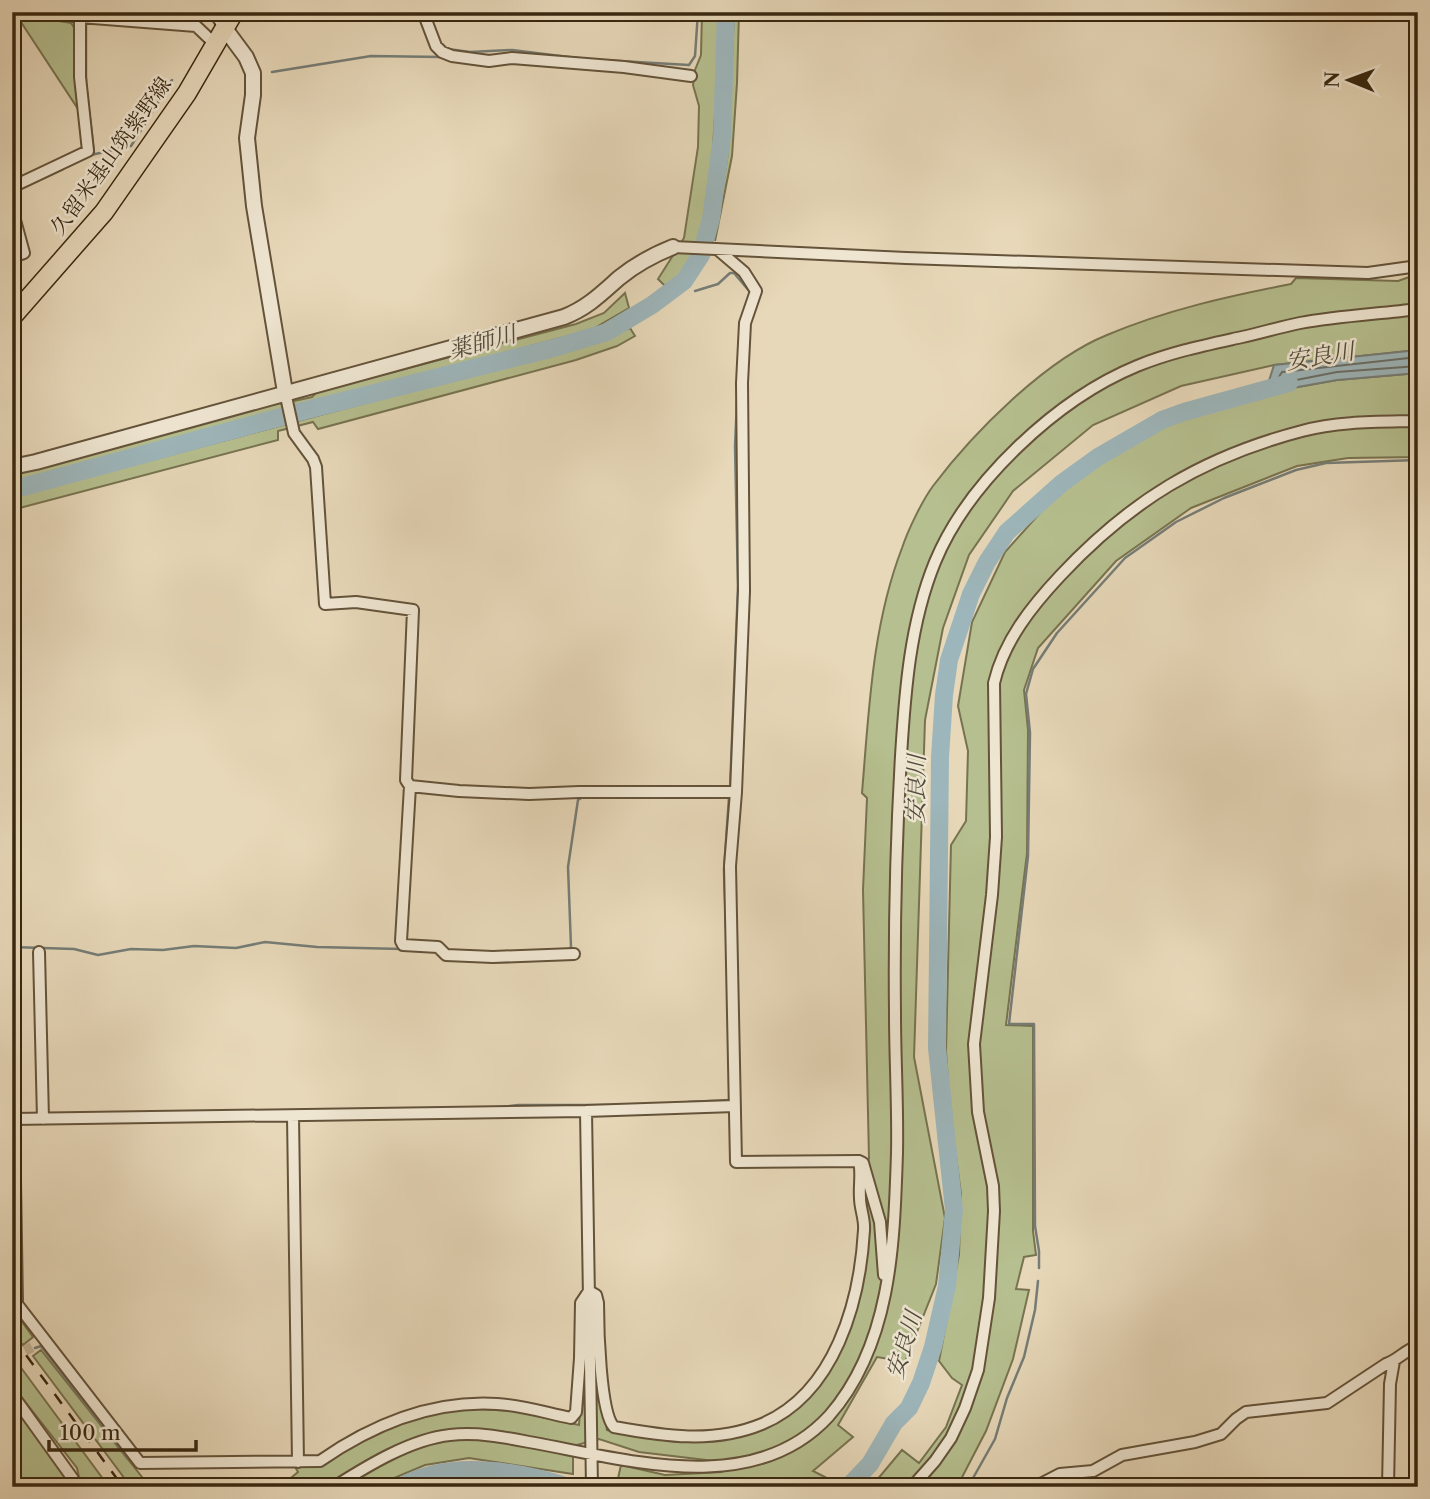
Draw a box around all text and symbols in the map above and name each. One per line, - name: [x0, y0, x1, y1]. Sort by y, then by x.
- north arrow: [1314, 46, 1384, 116]
- text: N: [1321, 71, 1344, 88]
- street label: 久留米基山筑紫野線: [45, 72, 176, 240]
- water label: 薬師川: [445, 319, 522, 364]
- water label: 安良川: [1284, 336, 1359, 375]
- water label: 安良川: [901, 751, 931, 824]
- water label: 安良川: [881, 1305, 928, 1382]
- scale bar: [49, 1408, 196, 1452]
- text: 100 m: [60, 1420, 121, 1445]

